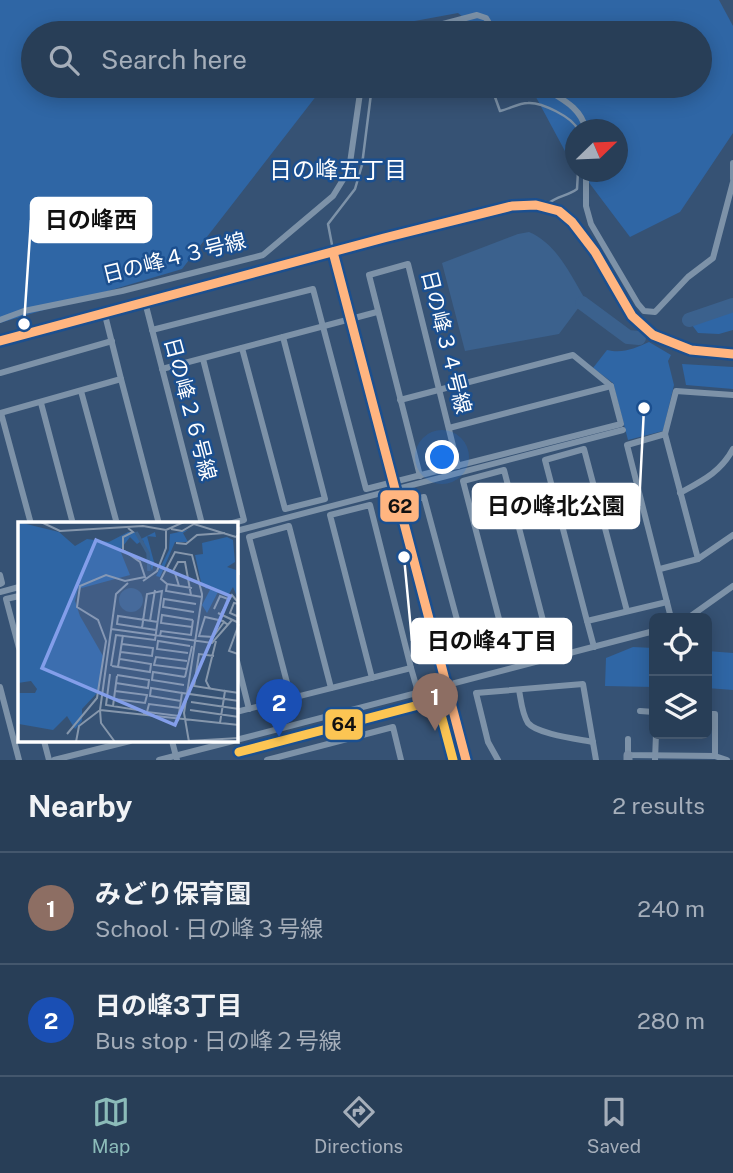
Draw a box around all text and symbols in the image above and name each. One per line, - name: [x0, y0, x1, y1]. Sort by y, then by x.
- search box: [21, 21, 712, 98]
- icon: search: [45, 41, 83, 79]
- text: Search here: [101, 44, 247, 75]
- north arrow: [565, 119, 628, 182]
- district label: 日の峰五丁目: [269, 156, 407, 183]
- callout: 日の峰西: [31, 198, 151, 242]
- text: 日の峰西: [45, 206, 137, 233]
- street label: 日の峰４３号線: [100, 228, 248, 287]
- street label: 日の峰３４号線: [417, 268, 476, 416]
- street label: 日の峰２６号線: [159, 335, 222, 483]
- your location: [425, 440, 459, 474]
- callout: 日の峰北公園: [473, 484, 639, 528]
- line badge: 62: [379, 489, 420, 523]
- text: 日の峰北公園: [487, 492, 625, 519]
- text: 62: [388, 495, 412, 517]
- inset map: [18, 522, 238, 743]
- map controls: [649, 613, 712, 739]
- button: locate: [649, 613, 712, 676]
- callout: 日の峰4丁目: [412, 619, 571, 663]
- text: 日の峰4丁目: [427, 627, 557, 654]
- pin: 1: [412, 673, 458, 731]
- button: layers: [649, 676, 712, 739]
- pin: 2: [256, 679, 302, 737]
- line badge: 64: [324, 708, 364, 741]
- text: 64: [332, 713, 356, 735]
- text: Nearby: [28, 788, 132, 824]
- text: 2 results: [612, 792, 705, 819]
- text: みどり保育園: [95, 878, 251, 909]
- text: 1: [46, 895, 56, 922]
- text: 240 m: [637, 895, 705, 922]
- text: School · 日の峰３号線: [95, 915, 323, 942]
- text: 日の峰3丁目: [95, 990, 242, 1021]
- text: 2: [44, 1007, 58, 1034]
- text: 280 m: [637, 1007, 705, 1034]
- text: Bus stop · 日の峰２号線: [95, 1027, 342, 1054]
- tab: Map: [92, 1093, 130, 1157]
- tab: Directions: [314, 1093, 403, 1157]
- tab: Saved: [587, 1093, 641, 1157]

